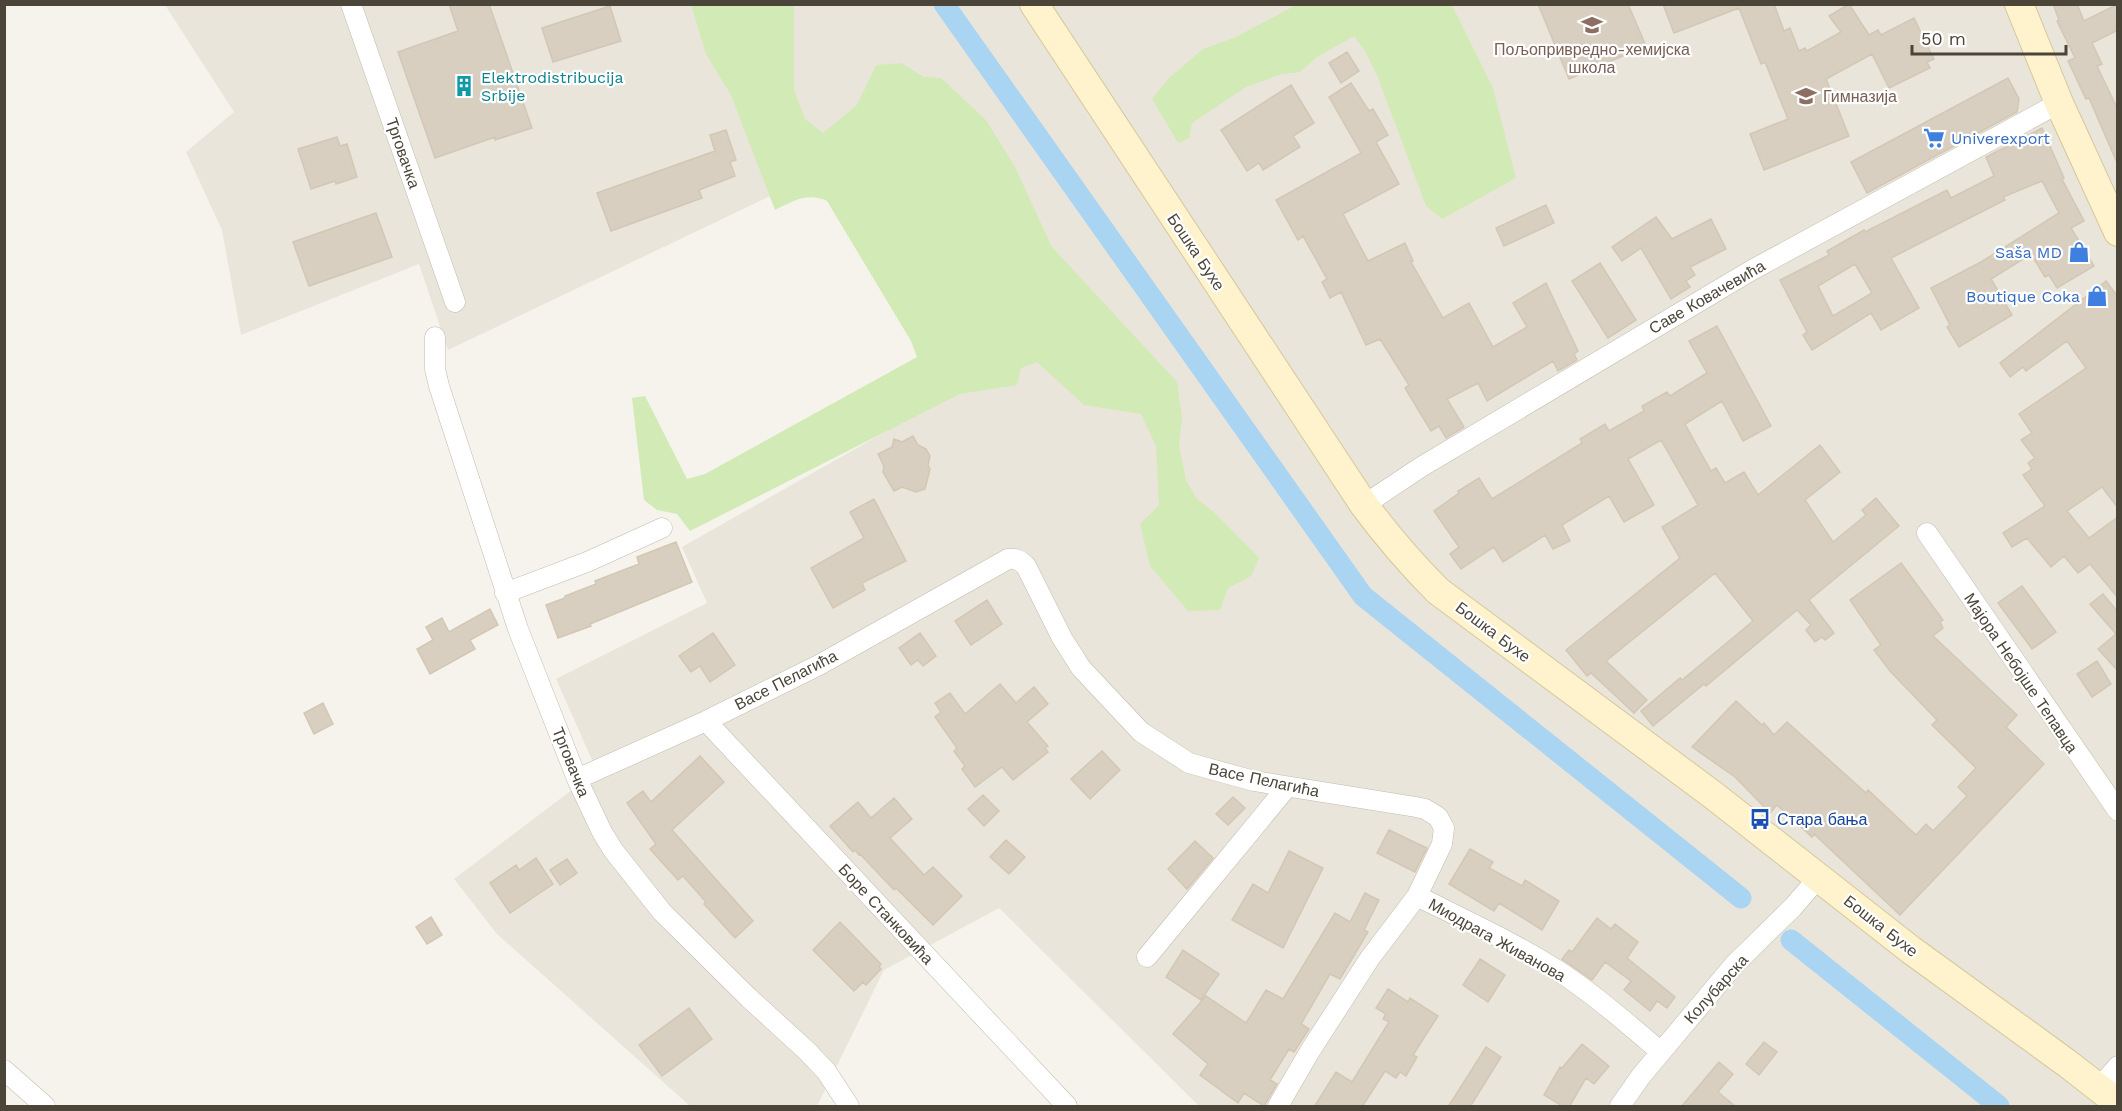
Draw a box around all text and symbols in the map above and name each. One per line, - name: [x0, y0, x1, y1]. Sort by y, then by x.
- school or university icon: Пољопривредно-хемијска школа: [1580, 13, 1604, 37]
- scale bar: [1912, 18, 2066, 56]
- text: 50 m: [1921, 28, 1966, 49]
- place label: Пољопривредно-хемијска школа: [1494, 40, 1690, 77]
- place label: Elektrodistribucija Srbije: [481, 68, 624, 105]
- building icon: Elektrodistribucija Srbije: [452, 74, 476, 98]
- school or university icon: Гимназија: [1794, 84, 1818, 108]
- place label: Гимназија: [1823, 87, 1897, 106]
- street label: Трговачка: [382, 115, 424, 191]
- supermarket icon: Univerexport: [1922, 126, 1946, 150]
- place label: Univerexport: [1951, 129, 2050, 148]
- street label: Бошка Бухе: [1163, 210, 1229, 294]
- shop icon: Saša MD: [2067, 240, 2091, 264]
- place label: Saša MD: [1995, 243, 2062, 262]
- street label: Саве Ковачевића: [1646, 256, 1768, 338]
- shop icon: Boutique Coka: [2085, 284, 2109, 308]
- place label: Boutique Coka: [1966, 287, 2080, 306]
- street label: Мајора Небојше Тепавца: [1960, 589, 2082, 757]
- street label: Бошка Бухе: [1452, 598, 1534, 666]
- street label: Васе Пелагића: [732, 646, 841, 714]
- street label: Трговачка: [548, 724, 594, 800]
- street label: Васе Пелагића: [1207, 759, 1321, 801]
- bus stop icon: Стара бања: [1748, 807, 1772, 831]
- place label: Стара бања: [1777, 810, 1868, 829]
- street label: Боре Станковића: [835, 860, 937, 968]
- street label: Бошка Бухе: [1840, 891, 1922, 961]
- street label: Миодрага Живанова: [1425, 894, 1569, 986]
- street label: Колубарска: [1680, 951, 1752, 1027]

